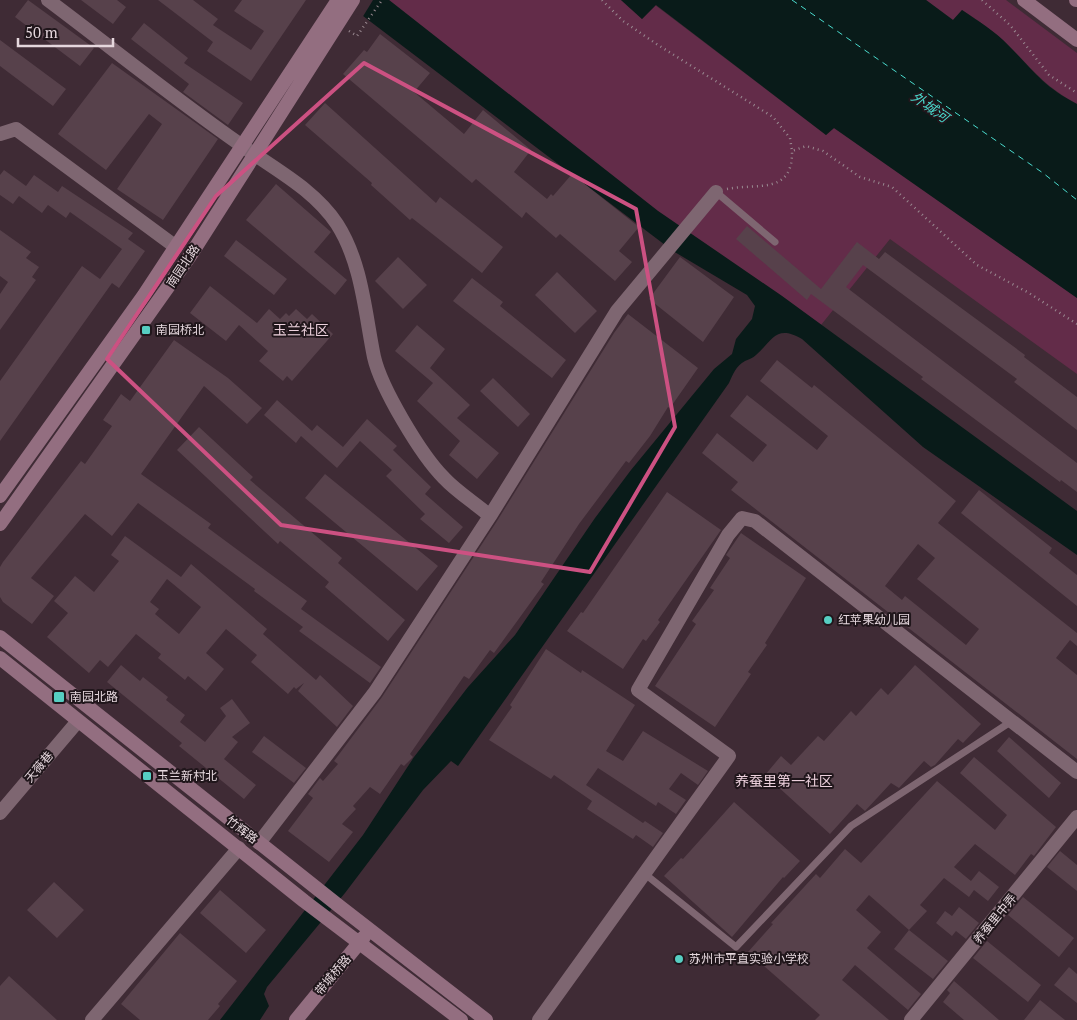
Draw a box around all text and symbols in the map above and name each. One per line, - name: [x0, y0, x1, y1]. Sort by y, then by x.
- scale bar: [18, 15, 112, 47]
- text: 50 m: [25, 22, 58, 42]
- water label: 外城河: [908, 87, 955, 128]
- street label: 南园北路: [163, 242, 202, 290]
- district label: 玉兰社区: [273, 320, 329, 339]
- place label: 南园桥北: [156, 322, 204, 337]
- marker: 南园桥北: [140, 324, 152, 336]
- place label: 红苹果幼儿园: [838, 612, 910, 627]
- marker: 红苹果幼儿园: [822, 614, 834, 626]
- place label: 南园北路: [70, 689, 118, 704]
- marker: 南园北路: [52, 690, 66, 704]
- street label: 天薇巷: [21, 748, 56, 785]
- place label: 玉兰新村北: [157, 768, 217, 783]
- marker: 玉兰新村北: [141, 770, 153, 782]
- district label: 养蚕里第一社区: [735, 771, 833, 790]
- street label: 竹辉路: [224, 813, 261, 847]
- street label: 养蚕里中弄: [970, 891, 1019, 947]
- street label: 带城桥路: [311, 951, 354, 998]
- place label: 苏州市平直实验小学校: [689, 951, 809, 966]
- marker: 苏州市平直实验小学校: [673, 953, 685, 965]

